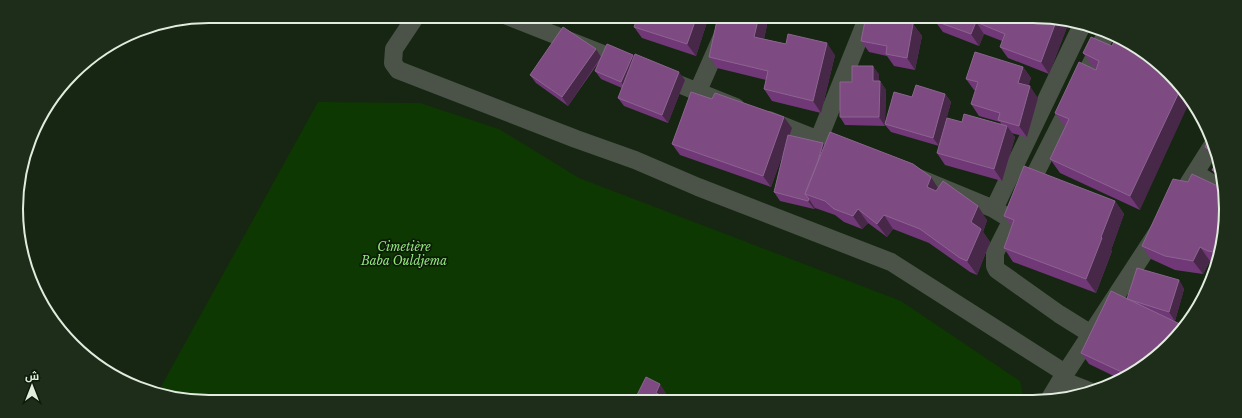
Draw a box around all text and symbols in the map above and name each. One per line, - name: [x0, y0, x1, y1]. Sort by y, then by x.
- park label: Cimetière Baba Ouldjema: [360, 239, 447, 268]
- north arrow: [12, 366, 52, 406]
- text: ش: [25, 369, 39, 383]

